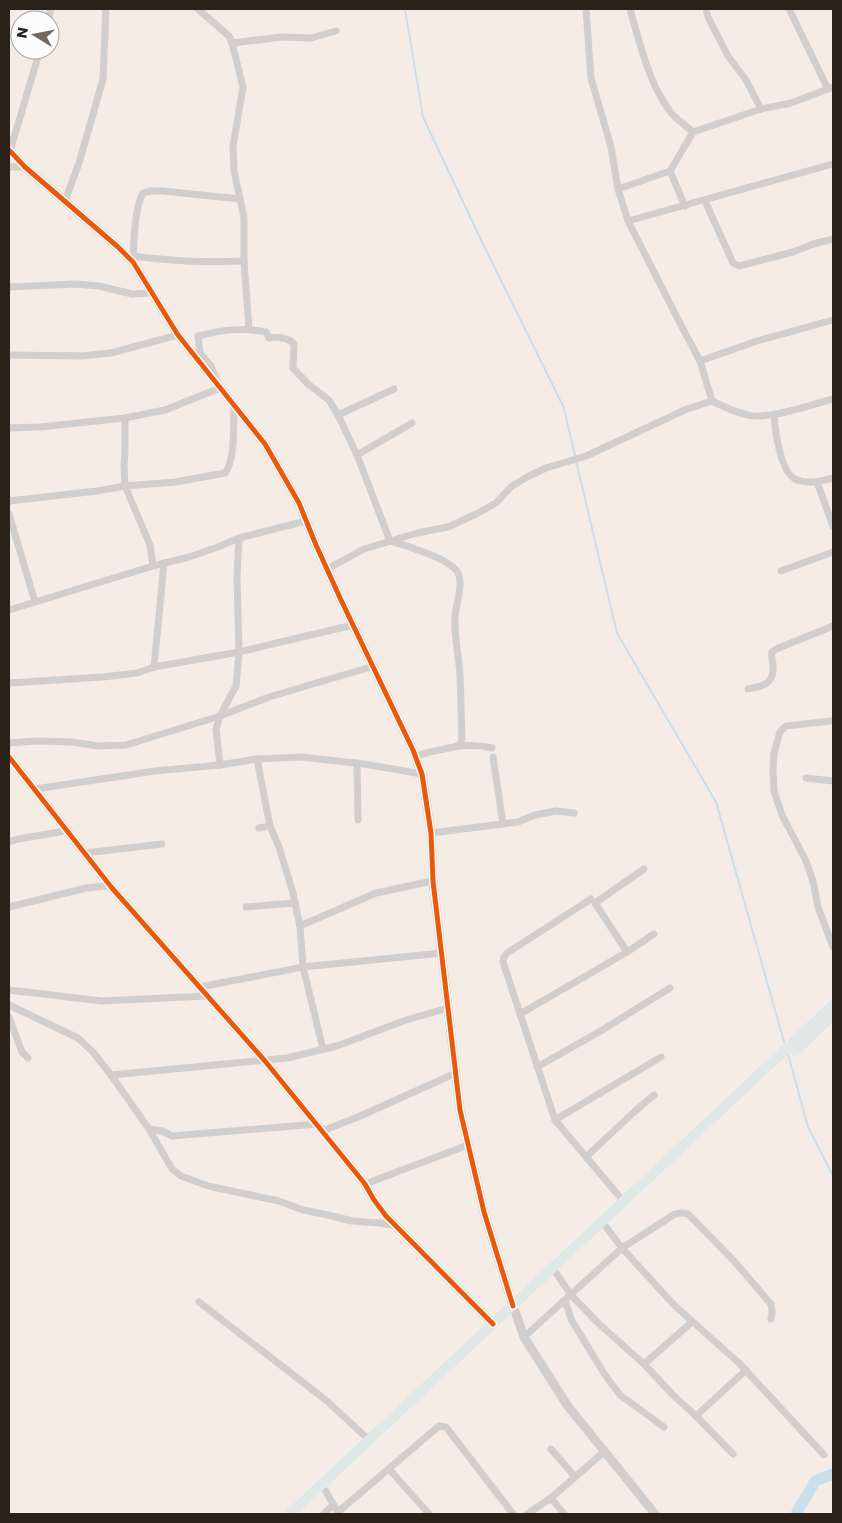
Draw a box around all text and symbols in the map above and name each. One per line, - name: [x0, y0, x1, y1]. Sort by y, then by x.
- north arrow: [10, 10, 60, 60]
- text: N: [11, 26, 33, 40]

